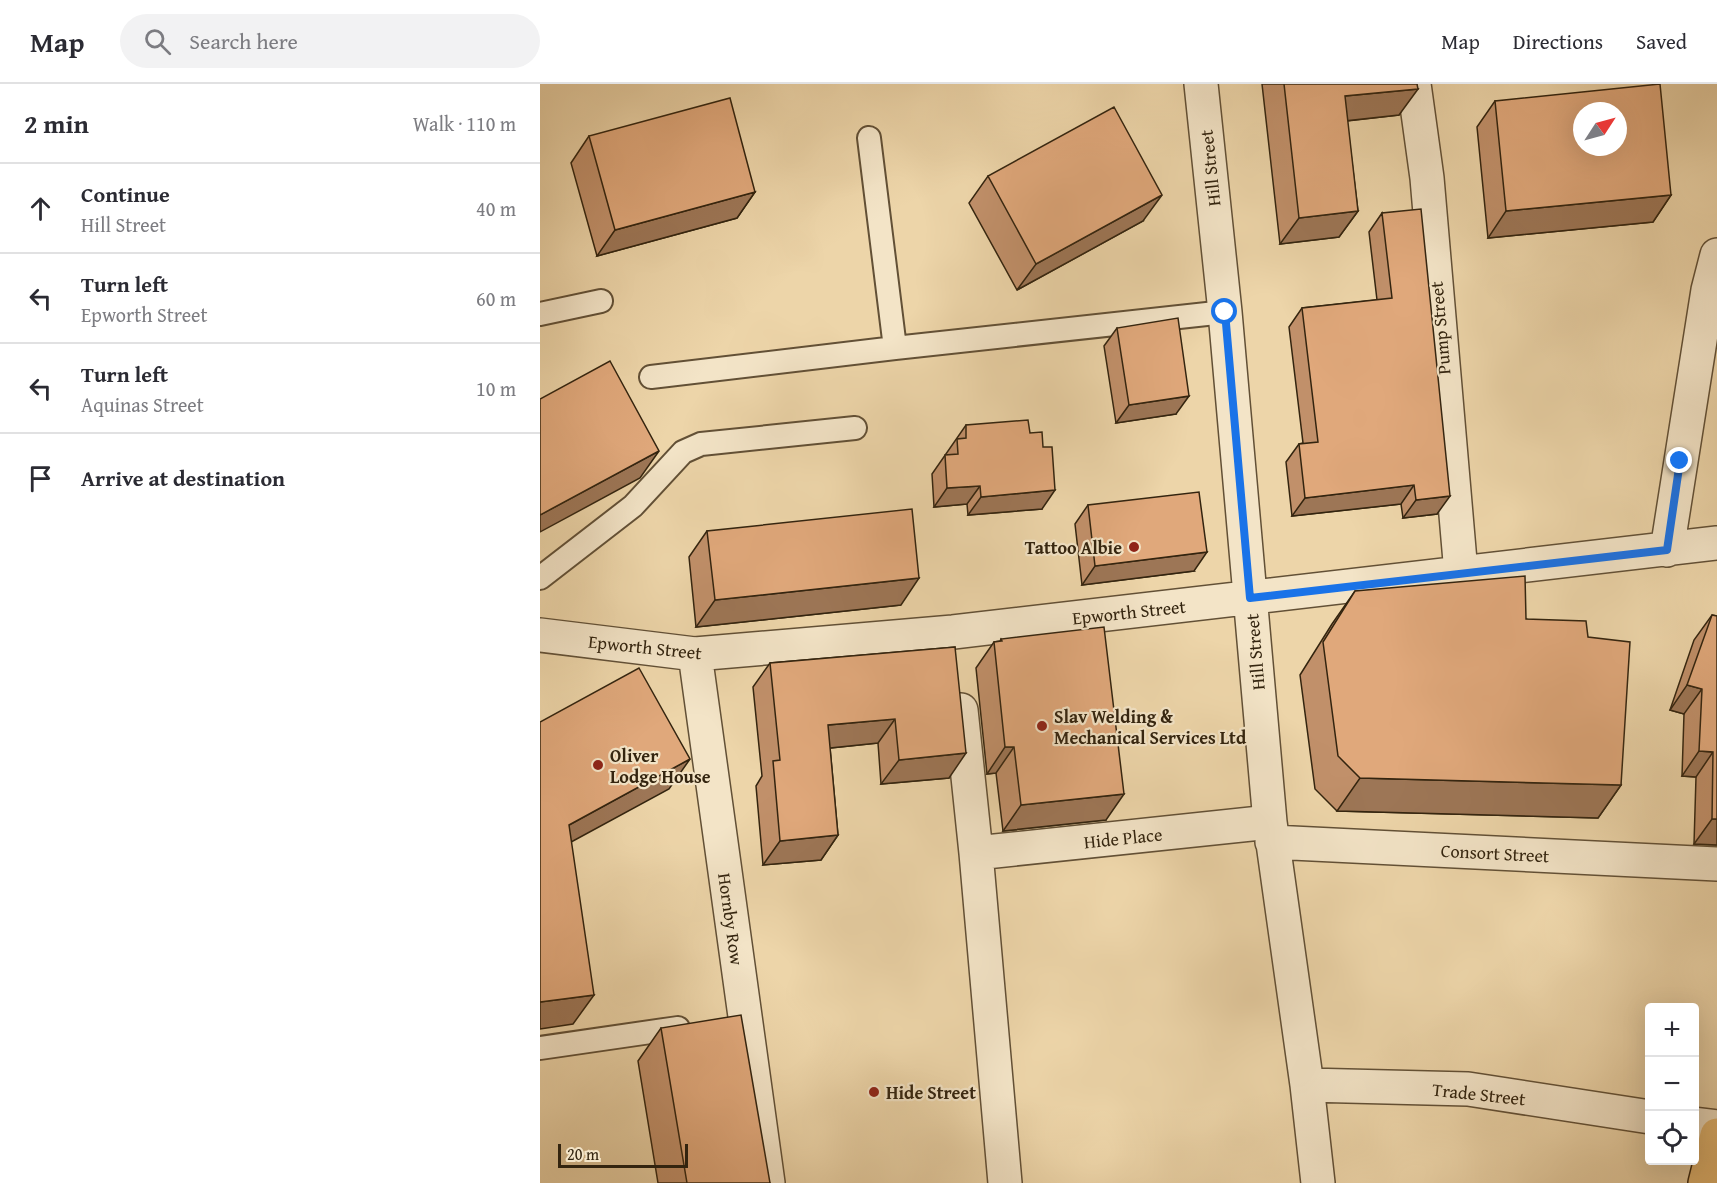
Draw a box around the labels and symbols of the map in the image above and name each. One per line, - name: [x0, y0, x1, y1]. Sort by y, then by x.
- north arrow: [1573, 102, 1627, 156]
- street label: Hill Street: [1193, 128, 1227, 208]
- street label: Pump Street: [1422, 280, 1458, 376]
- route start: [1211, 298, 1237, 324]
- route end: [1666, 447, 1692, 473]
- place label: Tattoo Albie: [1025, 534, 1122, 561]
- marker: Tattoo Albie: [1127, 540, 1141, 554]
- street label: Epworth Street: [1071, 593, 1188, 631]
- street label: Hill Street: [1238, 612, 1272, 691]
- street label: Epworth Street: [587, 628, 704, 666]
- place label: Slav Welding & Mechanical Services Ltd: [1054, 703, 1247, 751]
- marker: Slav Welding & Mechanical Services Ltd: [1035, 719, 1049, 733]
- place label: Oliver Lodge House: [610, 742, 711, 790]
- marker: Oliver Lodge House: [591, 758, 605, 772]
- street label: Hide Place: [1082, 820, 1164, 856]
- street label: Consort Street: [1440, 837, 1551, 869]
- street label: Hornby Row: [711, 871, 751, 967]
- street label: Trade Street: [1431, 1076, 1527, 1112]
- place label: Hide Street: [886, 1079, 976, 1106]
- marker: Hide Street: [867, 1085, 881, 1099]
- scale bar: [558, 1141, 688, 1168]

